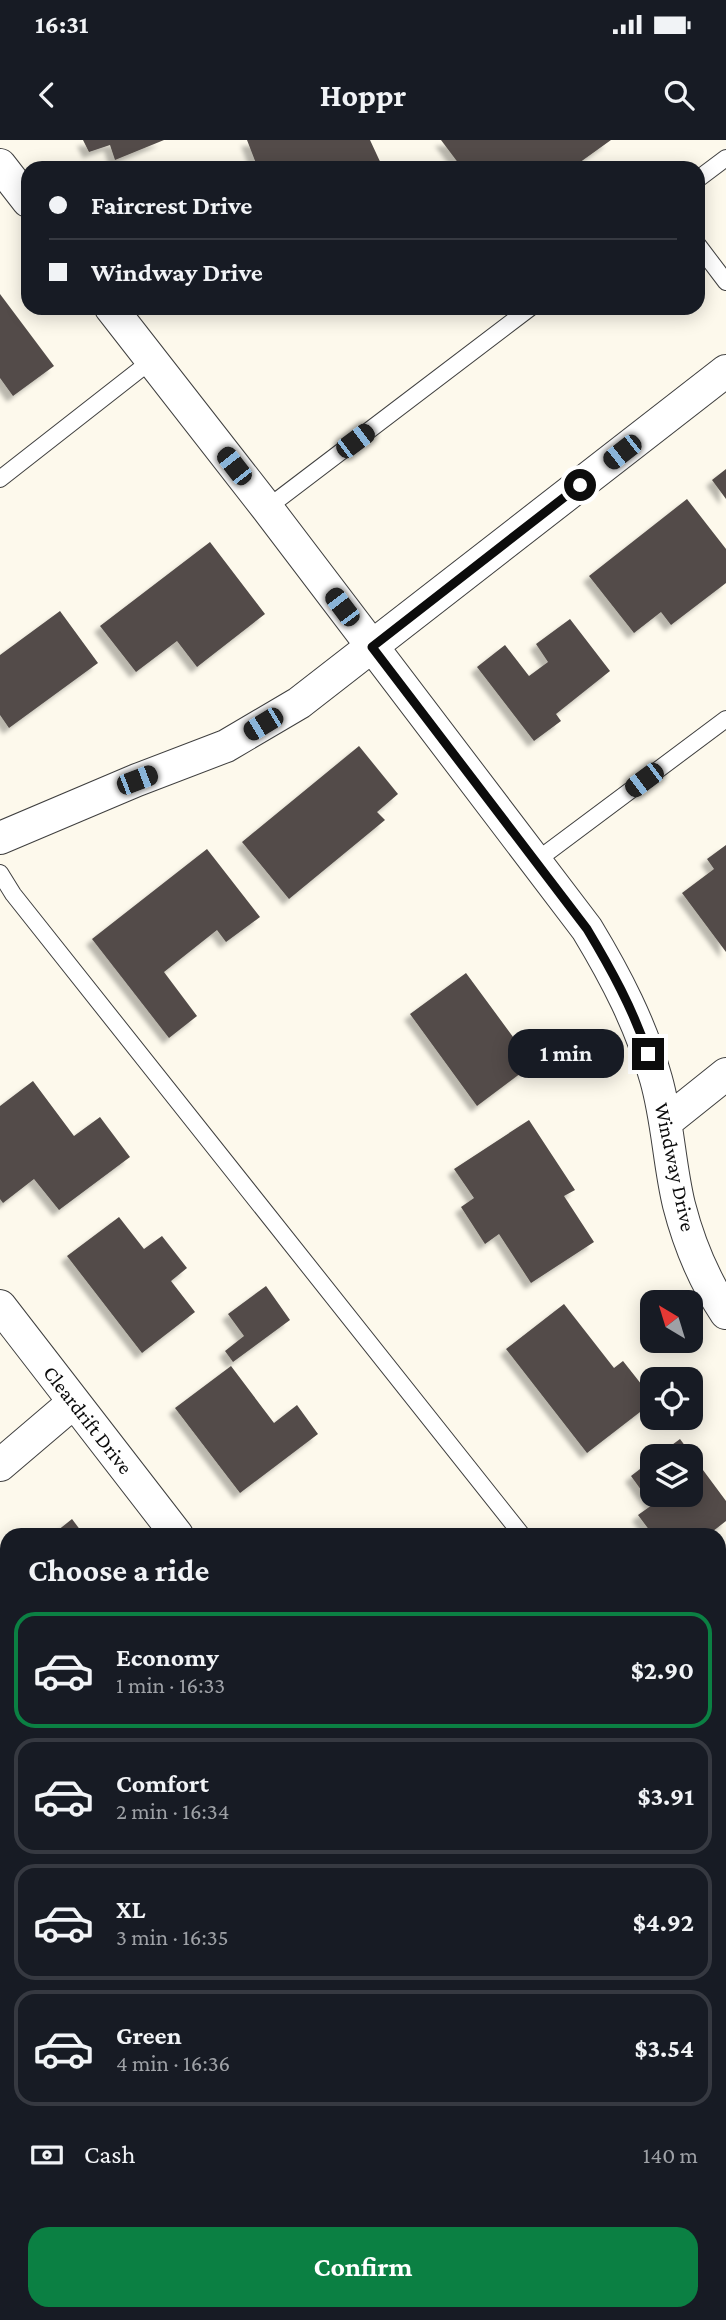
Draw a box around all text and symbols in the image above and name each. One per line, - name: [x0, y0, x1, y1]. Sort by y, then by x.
- text: 16:31: [35, 10, 89, 39]
- icon: back: [28, 76, 66, 114]
- icon: search: [660, 76, 698, 114]
- text: Hoppr: [320, 77, 406, 113]
- text: Faircrest Drive: [91, 191, 252, 220]
- text: Windway Drive: [91, 258, 263, 287]
- car: [332, 420, 379, 462]
- car: [599, 431, 646, 473]
- car: [213, 443, 256, 489]
- route start: [564, 469, 596, 501]
- car: [321, 584, 364, 630]
- car: [240, 704, 287, 744]
- car: [621, 759, 668, 801]
- car: [114, 763, 161, 797]
- callout: 1 min: [508, 1030, 624, 1079]
- route end: [632, 1038, 664, 1070]
- text: 1 min: [540, 1040, 592, 1066]
- street label: Windway Drive: [650, 1100, 700, 1234]
- north arrow: [640, 1290, 704, 1353]
- map controls: [640, 1290, 703, 1507]
- street label: Cleardrift Drive: [38, 1361, 138, 1479]
- button: locate: [640, 1367, 703, 1430]
- button: layers: [640, 1444, 703, 1507]
- text: Choose a ride: [28, 1552, 209, 1588]
- icon: car: [32, 1639, 95, 1702]
- text: Economy: [116, 1643, 219, 1672]
- text: $2.90: [631, 1656, 694, 1685]
- text: 1 min · 16:33: [116, 1672, 225, 1698]
- icon: car: [32, 1765, 95, 1828]
- text: Comfort: [116, 1769, 209, 1798]
- text: $3.91: [638, 1782, 694, 1811]
- text: 2 min · 16:34: [116, 1798, 230, 1824]
- icon: car: [32, 1891, 95, 1954]
- text: XL: [116, 1895, 145, 1924]
- text: $4.92: [633, 1908, 694, 1937]
- text: 3 min · 16:35: [116, 1924, 229, 1950]
- icon: car: [32, 2017, 95, 2080]
- text: Green: [116, 2021, 182, 2050]
- text: $3.54: [634, 2034, 694, 2063]
- text: 4 min · 16:36: [116, 2050, 230, 2076]
- icon: cash: [28, 2136, 66, 2174]
- text: Cash: [84, 2140, 135, 2169]
- text: 140 m: [643, 2142, 698, 2168]
- button: Confirm: [28, 2227, 698, 2307]

